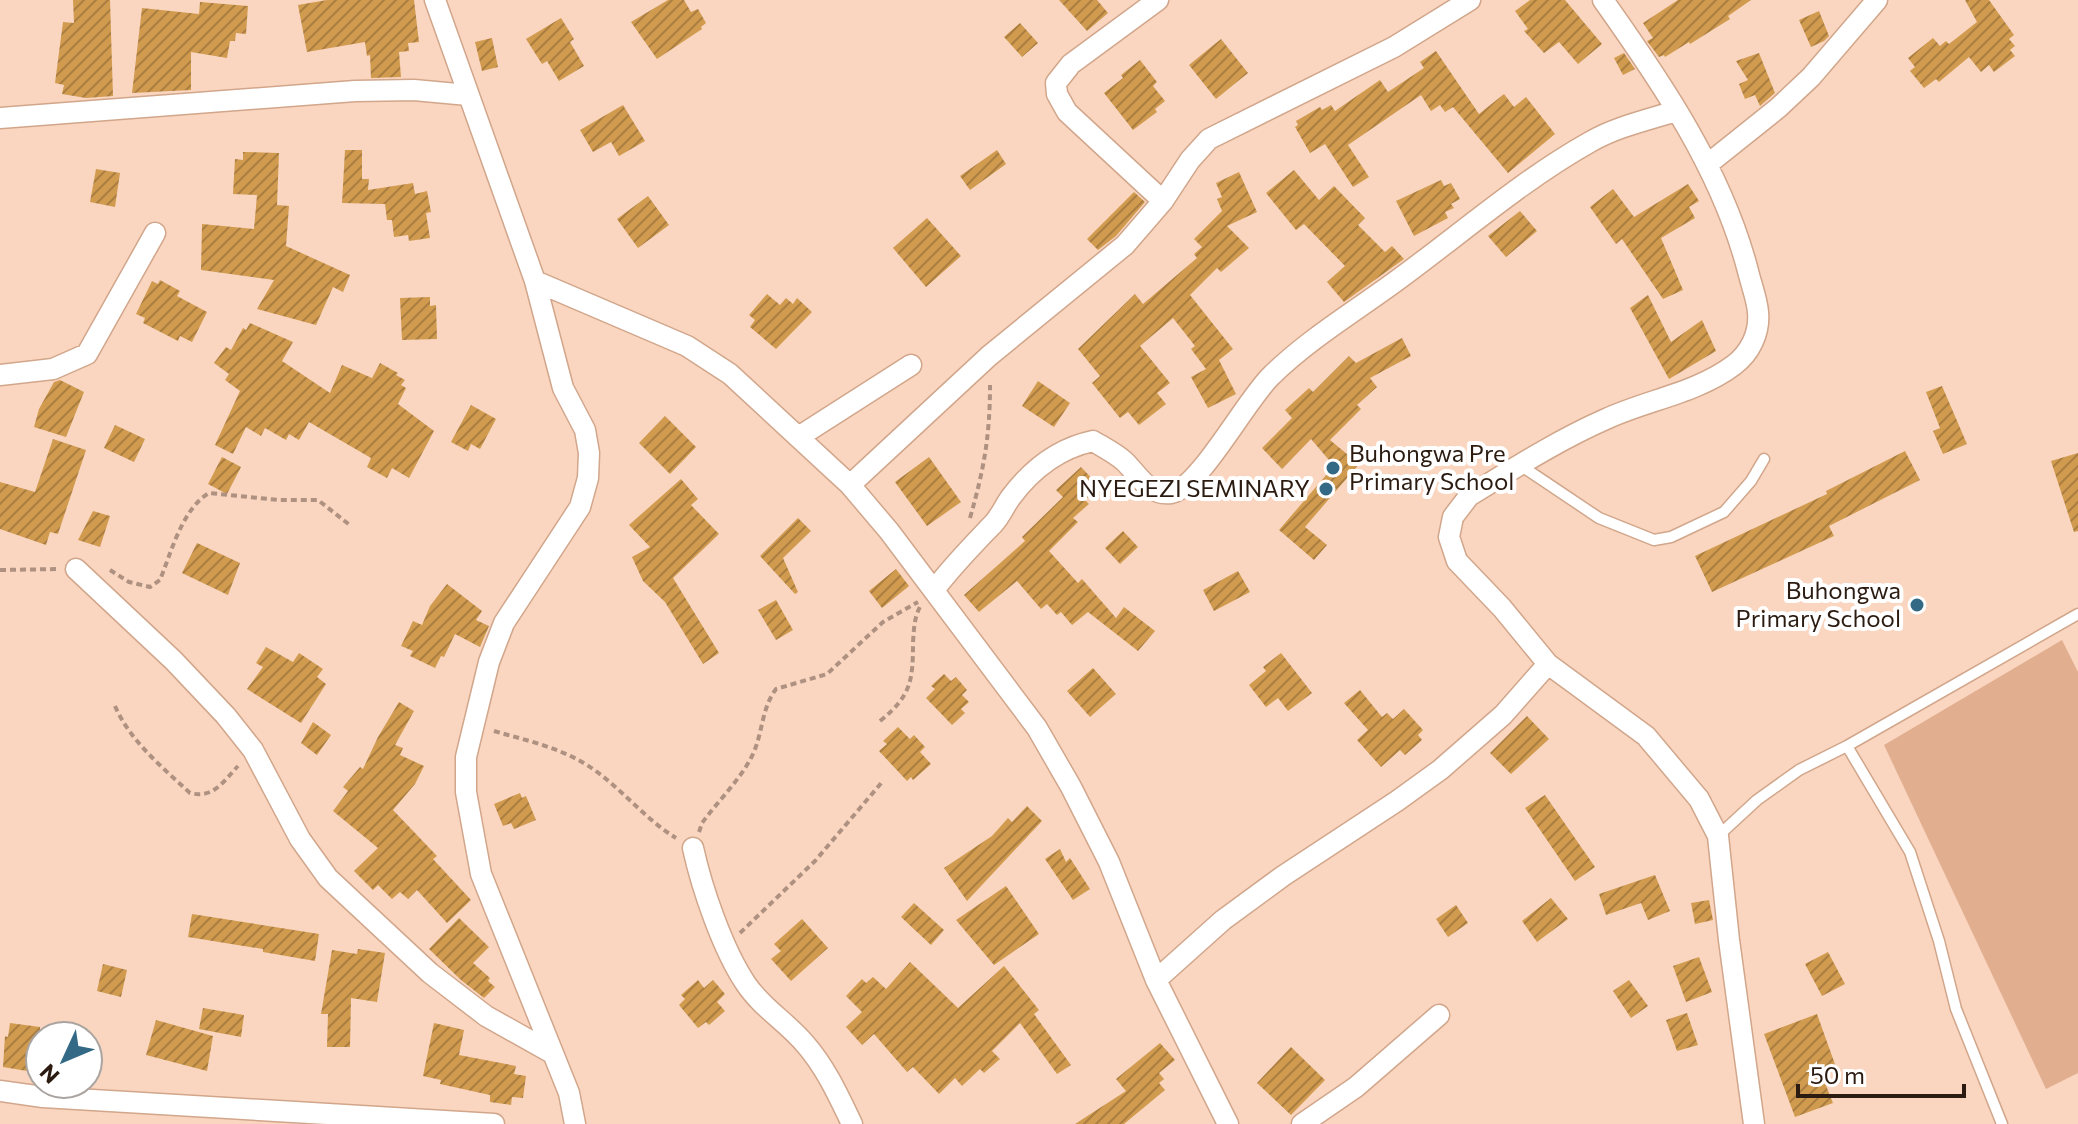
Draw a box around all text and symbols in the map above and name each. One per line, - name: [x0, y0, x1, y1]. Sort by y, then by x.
- place label: Buhongwa Pre Primary School: [1349, 438, 1514, 495]
- marker: Buhongwa Pre Primary School: [1324, 459, 1342, 477]
- place label: NYEGEZI SEMINARY: [1079, 473, 1310, 502]
- marker: NYEGEZI SEMINARY: [1317, 480, 1335, 498]
- place label: Buhongwa Primary School: [1736, 575, 1901, 632]
- marker: Buhongwa Primary School: [1908, 596, 1926, 614]
- north arrow: [24, 1020, 104, 1100]
- scale bar: [1798, 1048, 1964, 1098]
- text: N: [34, 1059, 65, 1090]
- text: 50 m: [1810, 1060, 1865, 1089]

